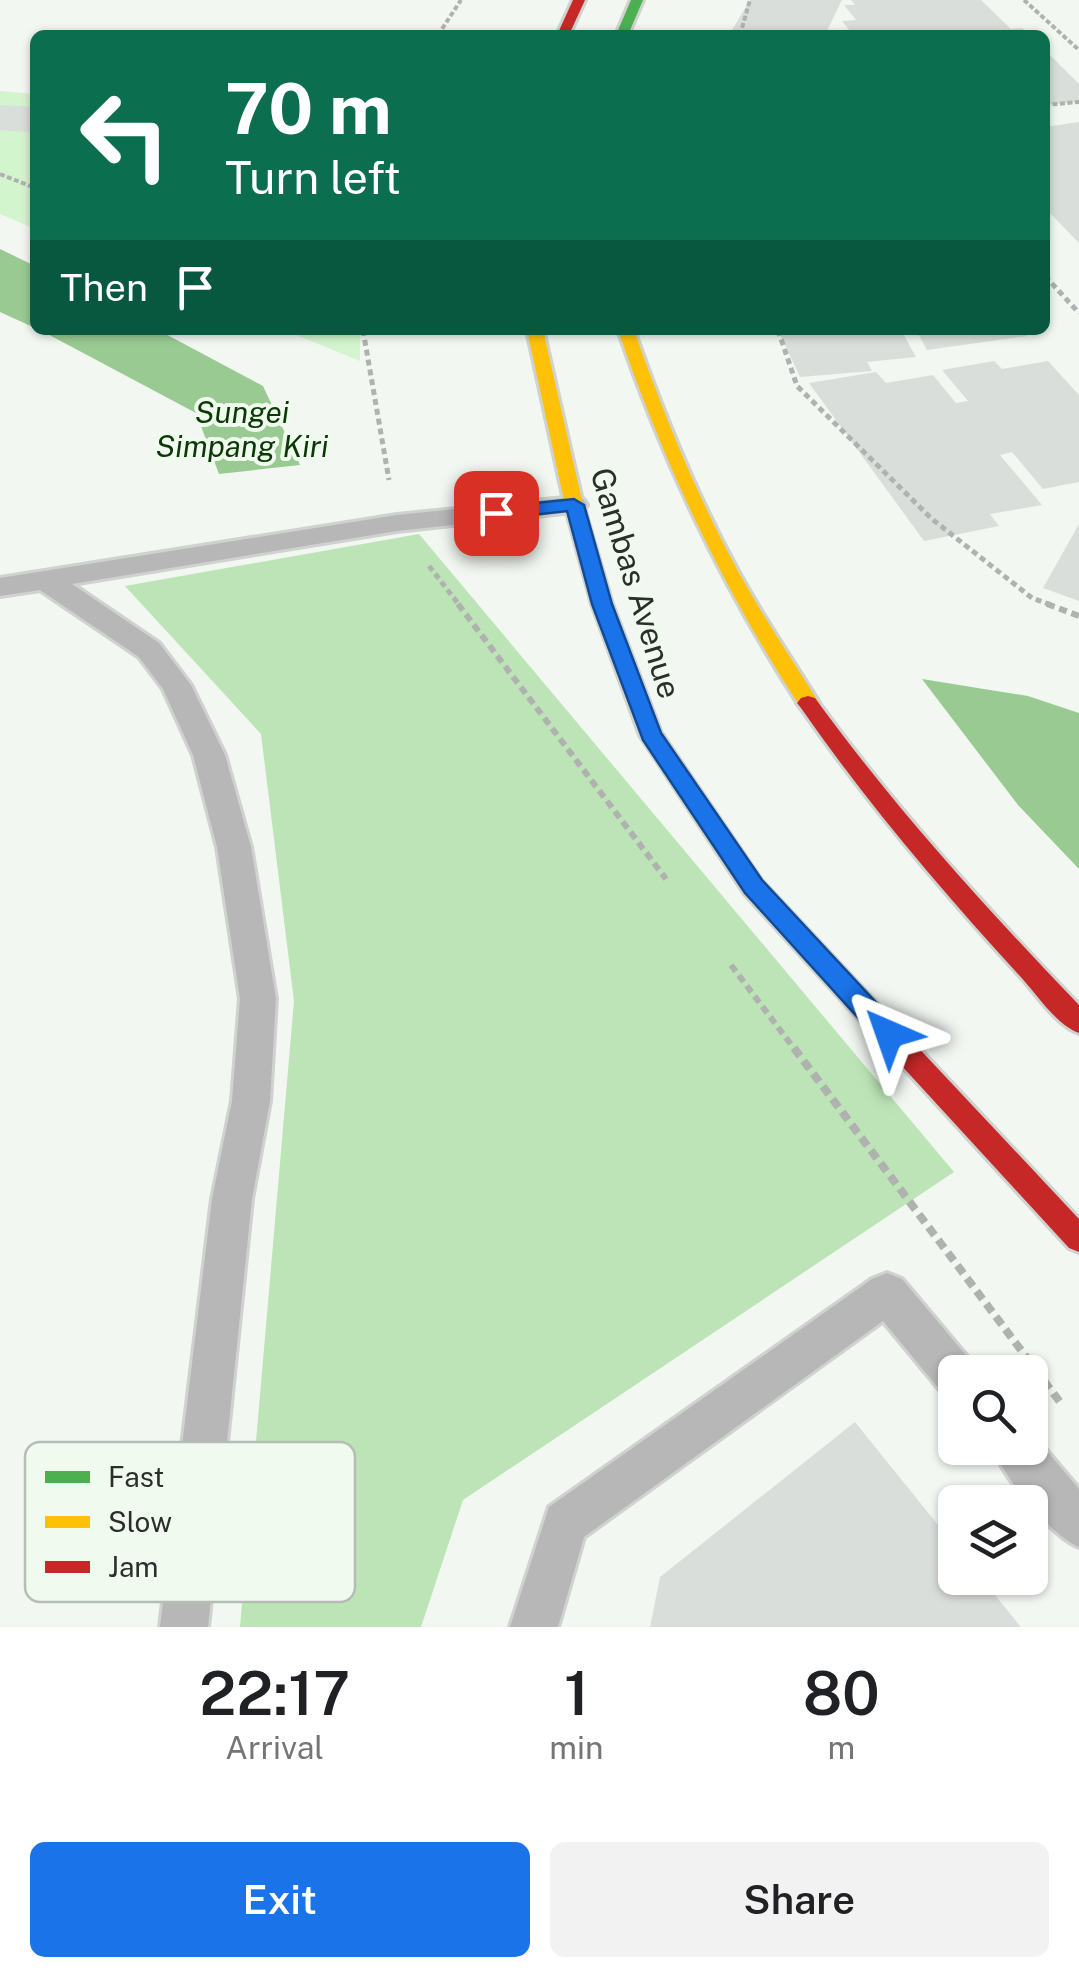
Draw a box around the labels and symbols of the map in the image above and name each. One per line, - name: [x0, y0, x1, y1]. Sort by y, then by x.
- water label: Sungei Simpang Kiri: [156, 394, 329, 464]
- street label: Gambas Avenue: [583, 463, 689, 703]
- pin: [454, 471, 539, 556]
- position arrow: [837, 982, 941, 1086]
- legend: [25, 1442, 355, 1602]
- text: Fast: [108, 1460, 164, 1493]
- text: Slow: [108, 1505, 172, 1538]
- text: Jam: [108, 1550, 159, 1583]

